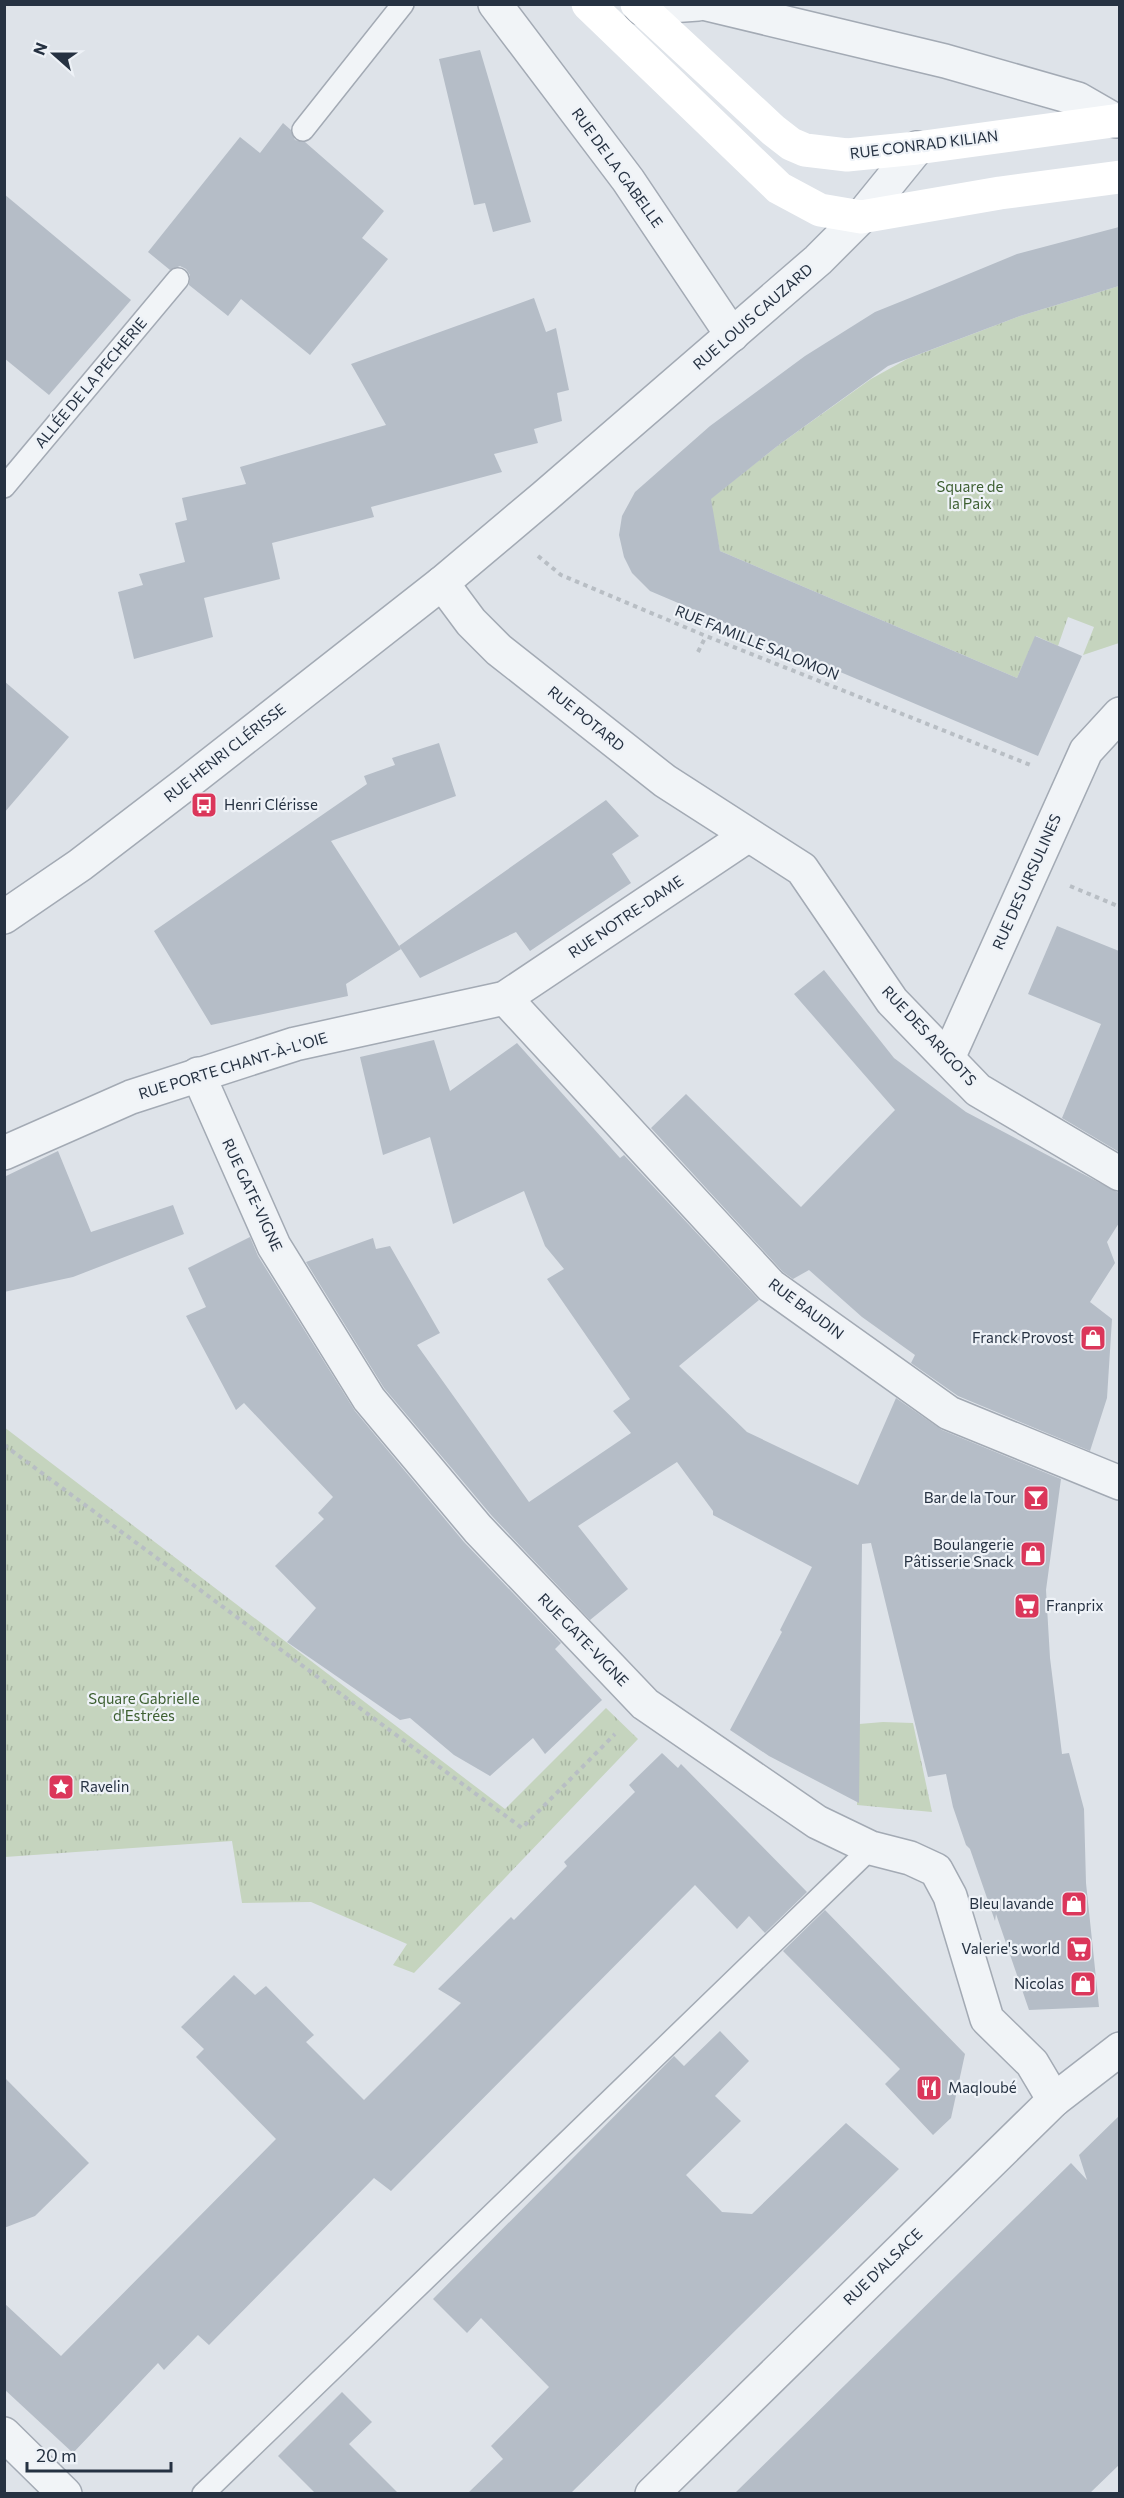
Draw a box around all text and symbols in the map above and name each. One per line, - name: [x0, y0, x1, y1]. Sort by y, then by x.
- north arrow: [24, 24, 84, 84]
- text: N: [29, 39, 51, 57]
- street label: RUE DE LA GABELLE: [568, 104, 667, 231]
- street label: RUE CONRAD KILIAN: [849, 126, 999, 162]
- street label: RUE LOUIS CAUZARD: [689, 259, 816, 373]
- street label: ALLÉE DE LA PECHERIE: [30, 313, 150, 451]
- park label: Square de la Paix: [937, 477, 1004, 512]
- street label: RUE FAMILLE SALOMON: [673, 601, 842, 683]
- street label: RUE POTARD: [545, 682, 629, 755]
- street label: RUE HENRI CLÉRISSE: [159, 698, 289, 805]
- bus stop icon: Henri Clérisse: [189, 790, 219, 820]
- place label: Henri Clérisse: [224, 795, 318, 813]
- street label: RUE DES URSULINES: [988, 811, 1064, 952]
- street label: RUE NOTRE-DAME: [565, 871, 686, 961]
- street label: RUE DES ARIGOTS: [879, 982, 981, 1089]
- street label: RUE PORTE CHANT-À-L'OIE: [136, 1027, 329, 1102]
- street label: RUE GATE-VIGNE: [219, 1135, 287, 1254]
- street label: RUE BAUDIN: [765, 1274, 848, 1342]
- shop icon: Franck Provost: [1078, 1323, 1108, 1353]
- place label: Franck Provost: [972, 1328, 1074, 1346]
- bar icon: Bar de la Tour: [1021, 1483, 1051, 1513]
- place label: Bar de la Tour: [924, 1488, 1016, 1506]
- place label: Boulangerie Pâtisserie Snack: [904, 1535, 1014, 1570]
- shop icon: Boulangerie Pâtisserie Snack: [1018, 1539, 1048, 1569]
- street label: RUE GATE-VIGNE: [535, 1589, 633, 1690]
- supermarket icon: Franprix: [1012, 1591, 1042, 1621]
- place label: Franprix: [1046, 1596, 1103, 1614]
- park label: Square Gabrielle d'Estrées: [88, 1689, 200, 1724]
- place icon: Ravelin: [46, 1772, 76, 1802]
- place label: Ravelin: [80, 1777, 129, 1795]
- shop icon: Bleu lavande: [1059, 1889, 1089, 1919]
- place label: Bleu lavande: [969, 1894, 1054, 1912]
- supermarket icon: Valerie's world: [1064, 1934, 1094, 1964]
- place label: Valerie's world: [961, 1939, 1060, 1957]
- shop icon: Nicolas: [1068, 1969, 1098, 1999]
- place label: Nicolas: [1014, 1974, 1064, 1992]
- restaurant icon: Maqloubé: [914, 2073, 944, 2103]
- place label: Maqloubé: [948, 2078, 1017, 2096]
- street label: RUE D'ALSACE: [839, 2224, 926, 2308]
- scale bar: [27, 2435, 171, 2473]
- text: 20 m: [36, 2444, 77, 2466]

